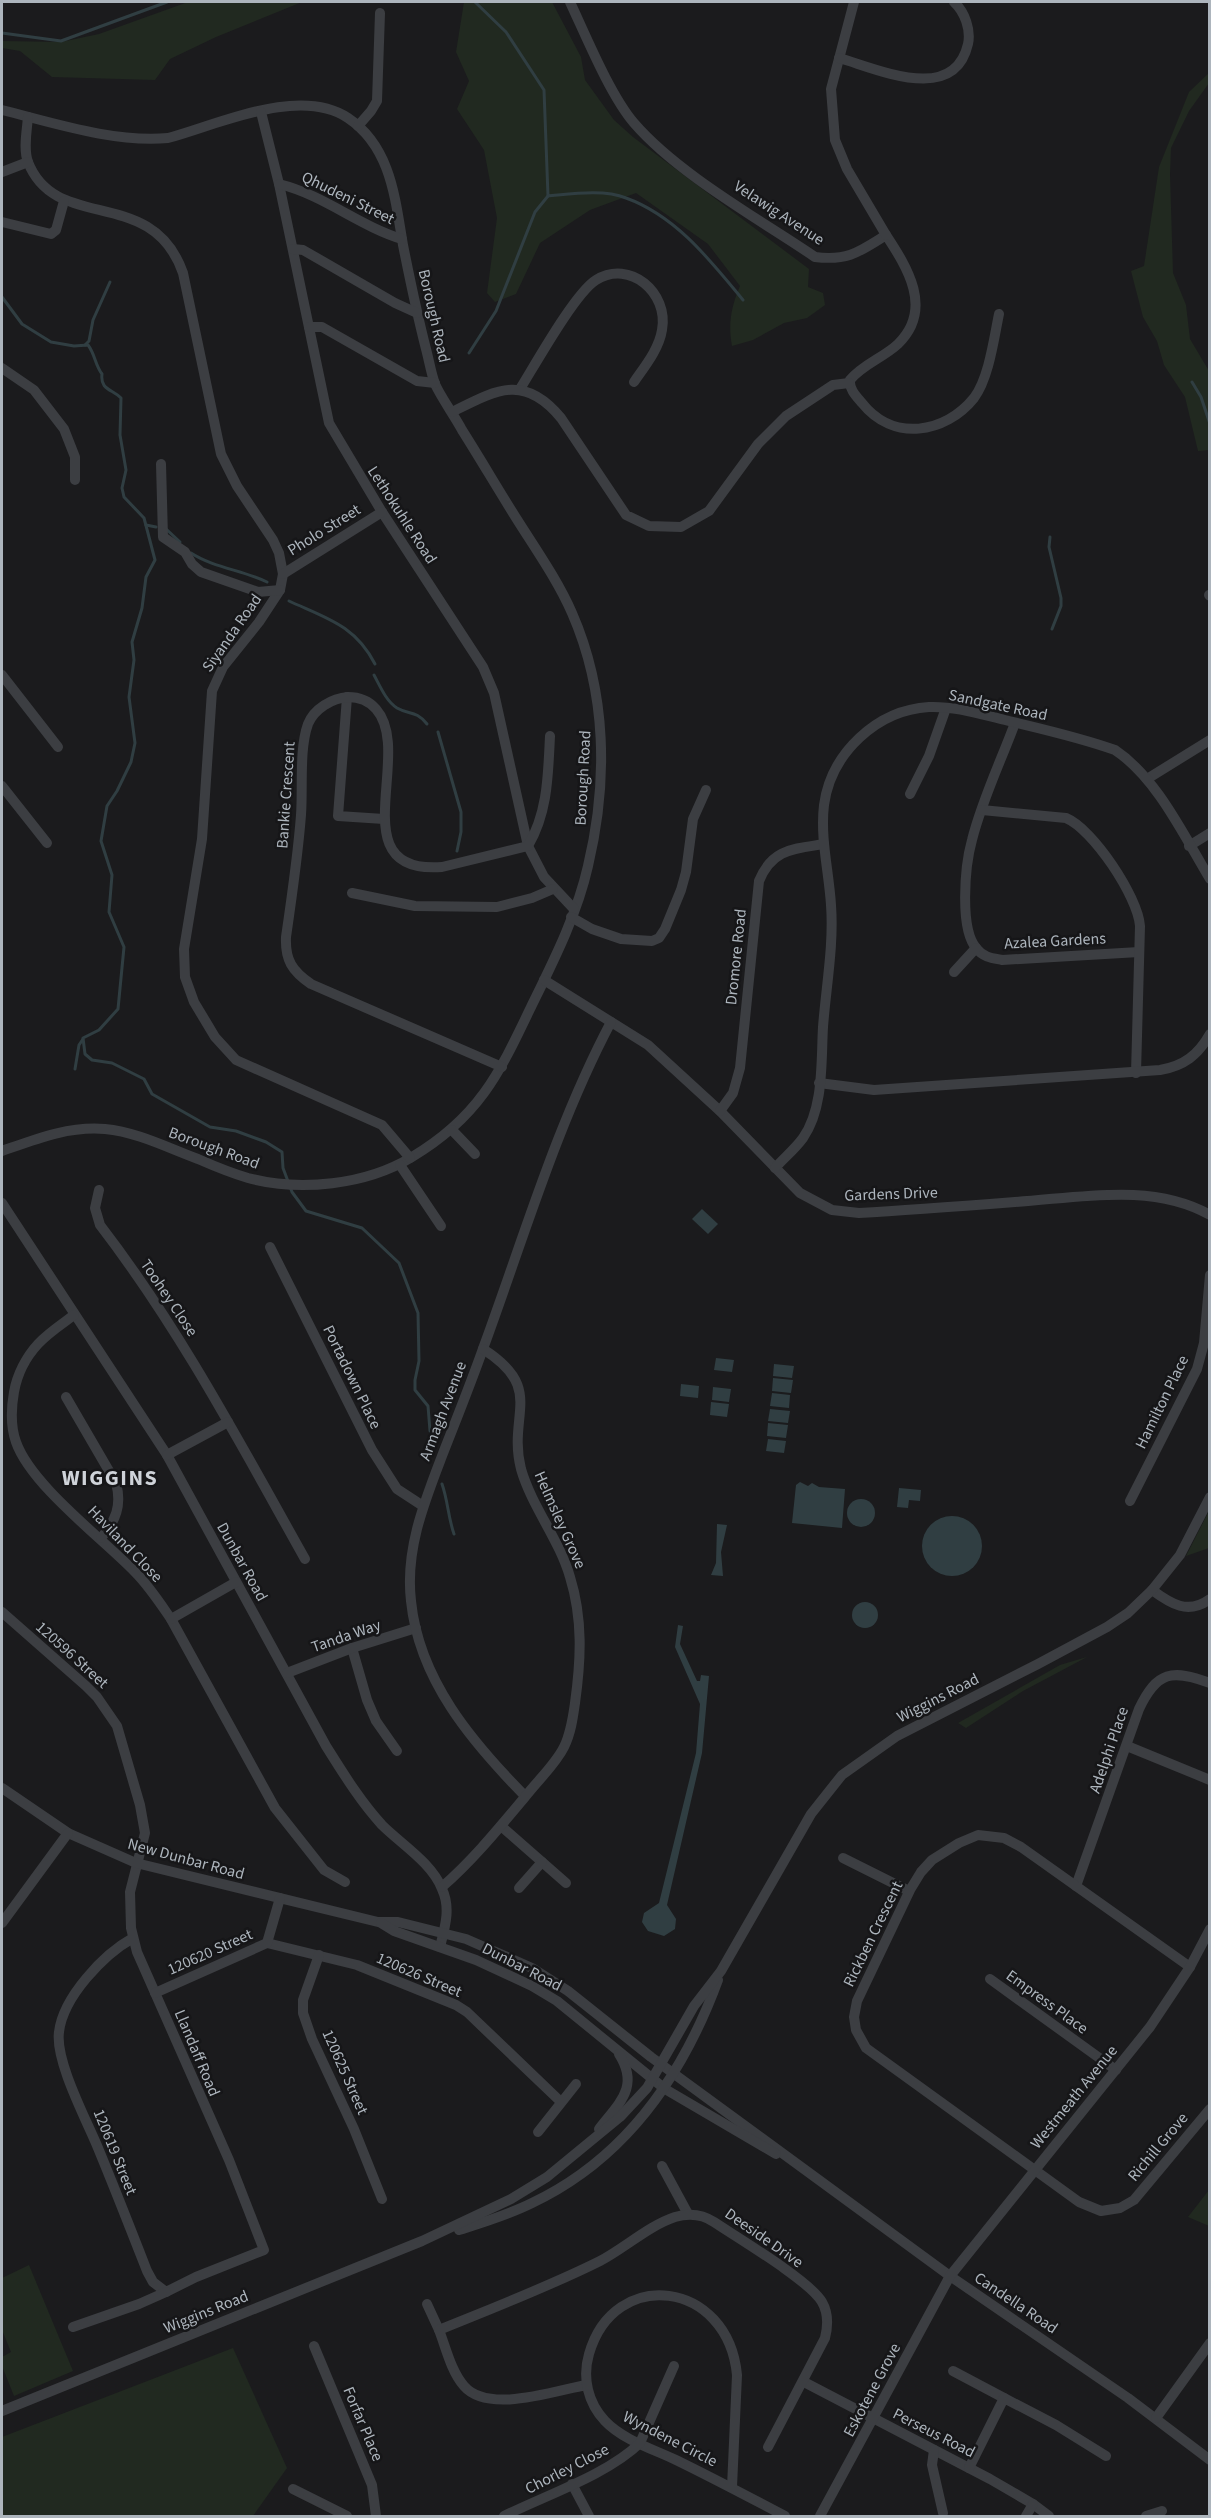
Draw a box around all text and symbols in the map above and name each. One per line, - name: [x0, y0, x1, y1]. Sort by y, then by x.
- street label: Qhudeni Street: [298, 166, 399, 230]
- street label: Velawig Avenue: [729, 175, 829, 251]
- street label: Borough Road: [413, 267, 455, 365]
- street label: Lethokuhle Road: [362, 462, 442, 568]
- street label: Pholo Street: [283, 499, 365, 561]
- street label: Siyanda Road: [197, 589, 267, 677]
- street label: Sandgate Road: [947, 684, 1049, 726]
- street label: Borough Road: [570, 730, 596, 826]
- street label: Bankie Crescent: [271, 740, 301, 849]
- street label: Dromore Road: [720, 908, 752, 1006]
- street label: Azalea Gardens: [1004, 927, 1107, 955]
- street label: Borough Road: [166, 1121, 262, 1175]
- street label: Gardens Drive: [844, 1181, 938, 1207]
- street label: Toohey Close: [135, 1255, 203, 1341]
- street label: Portadown Place: [317, 1321, 387, 1433]
- street label: Hamilton Place: [1130, 1351, 1194, 1453]
- street label: Armagh Avenue: [414, 1358, 472, 1464]
- district label: WIGGINS: [62, 1462, 158, 1494]
- street label: Helmsley Grove: [529, 1468, 591, 1572]
- street label: Haviland Close: [83, 1501, 167, 1587]
- street label: Dunbar Road: [211, 1519, 273, 1605]
- street label: Tanda Way: [308, 1614, 384, 1658]
- street label: 120596 Street: [31, 1616, 114, 1694]
- street label: Wiggins Road: [893, 1668, 983, 1728]
- street label: Adelphi Place: [1084, 1704, 1134, 1796]
- street label: New Dunbar Road: [125, 1833, 247, 1885]
- street label: Rickben Crescent: [838, 1877, 908, 1991]
- street label: 120620 Street: [164, 1923, 257, 1981]
- street label: Dunbar Road: [478, 1937, 566, 1997]
- street label: 120626 Street: [373, 1947, 466, 2003]
- street label: Empress Place: [1001, 1965, 1093, 2039]
- street label: Llandaff Road: [169, 2006, 225, 2100]
- street label: 120625 Street: [316, 2026, 374, 2119]
- street label: Westmeath Avenue: [1025, 2040, 1123, 2154]
- street label: 120619 Street: [88, 2106, 142, 2199]
- street label: Richill Grove: [1123, 2108, 1193, 2186]
- street label: Deeside Drive: [720, 2203, 808, 2273]
- street label: Candella Road: [970, 2267, 1062, 2339]
- street label: Wiggins Road: [160, 2285, 252, 2339]
- street label: Eskotene Grove: [838, 2339, 906, 2441]
- street label: Forfar Place: [337, 2383, 389, 2465]
- street label: Perseus Road: [889, 2403, 979, 2463]
- street label: Wyndene Circle: [619, 2406, 721, 2472]
- street label: Chorley Close: [521, 2438, 613, 2500]

